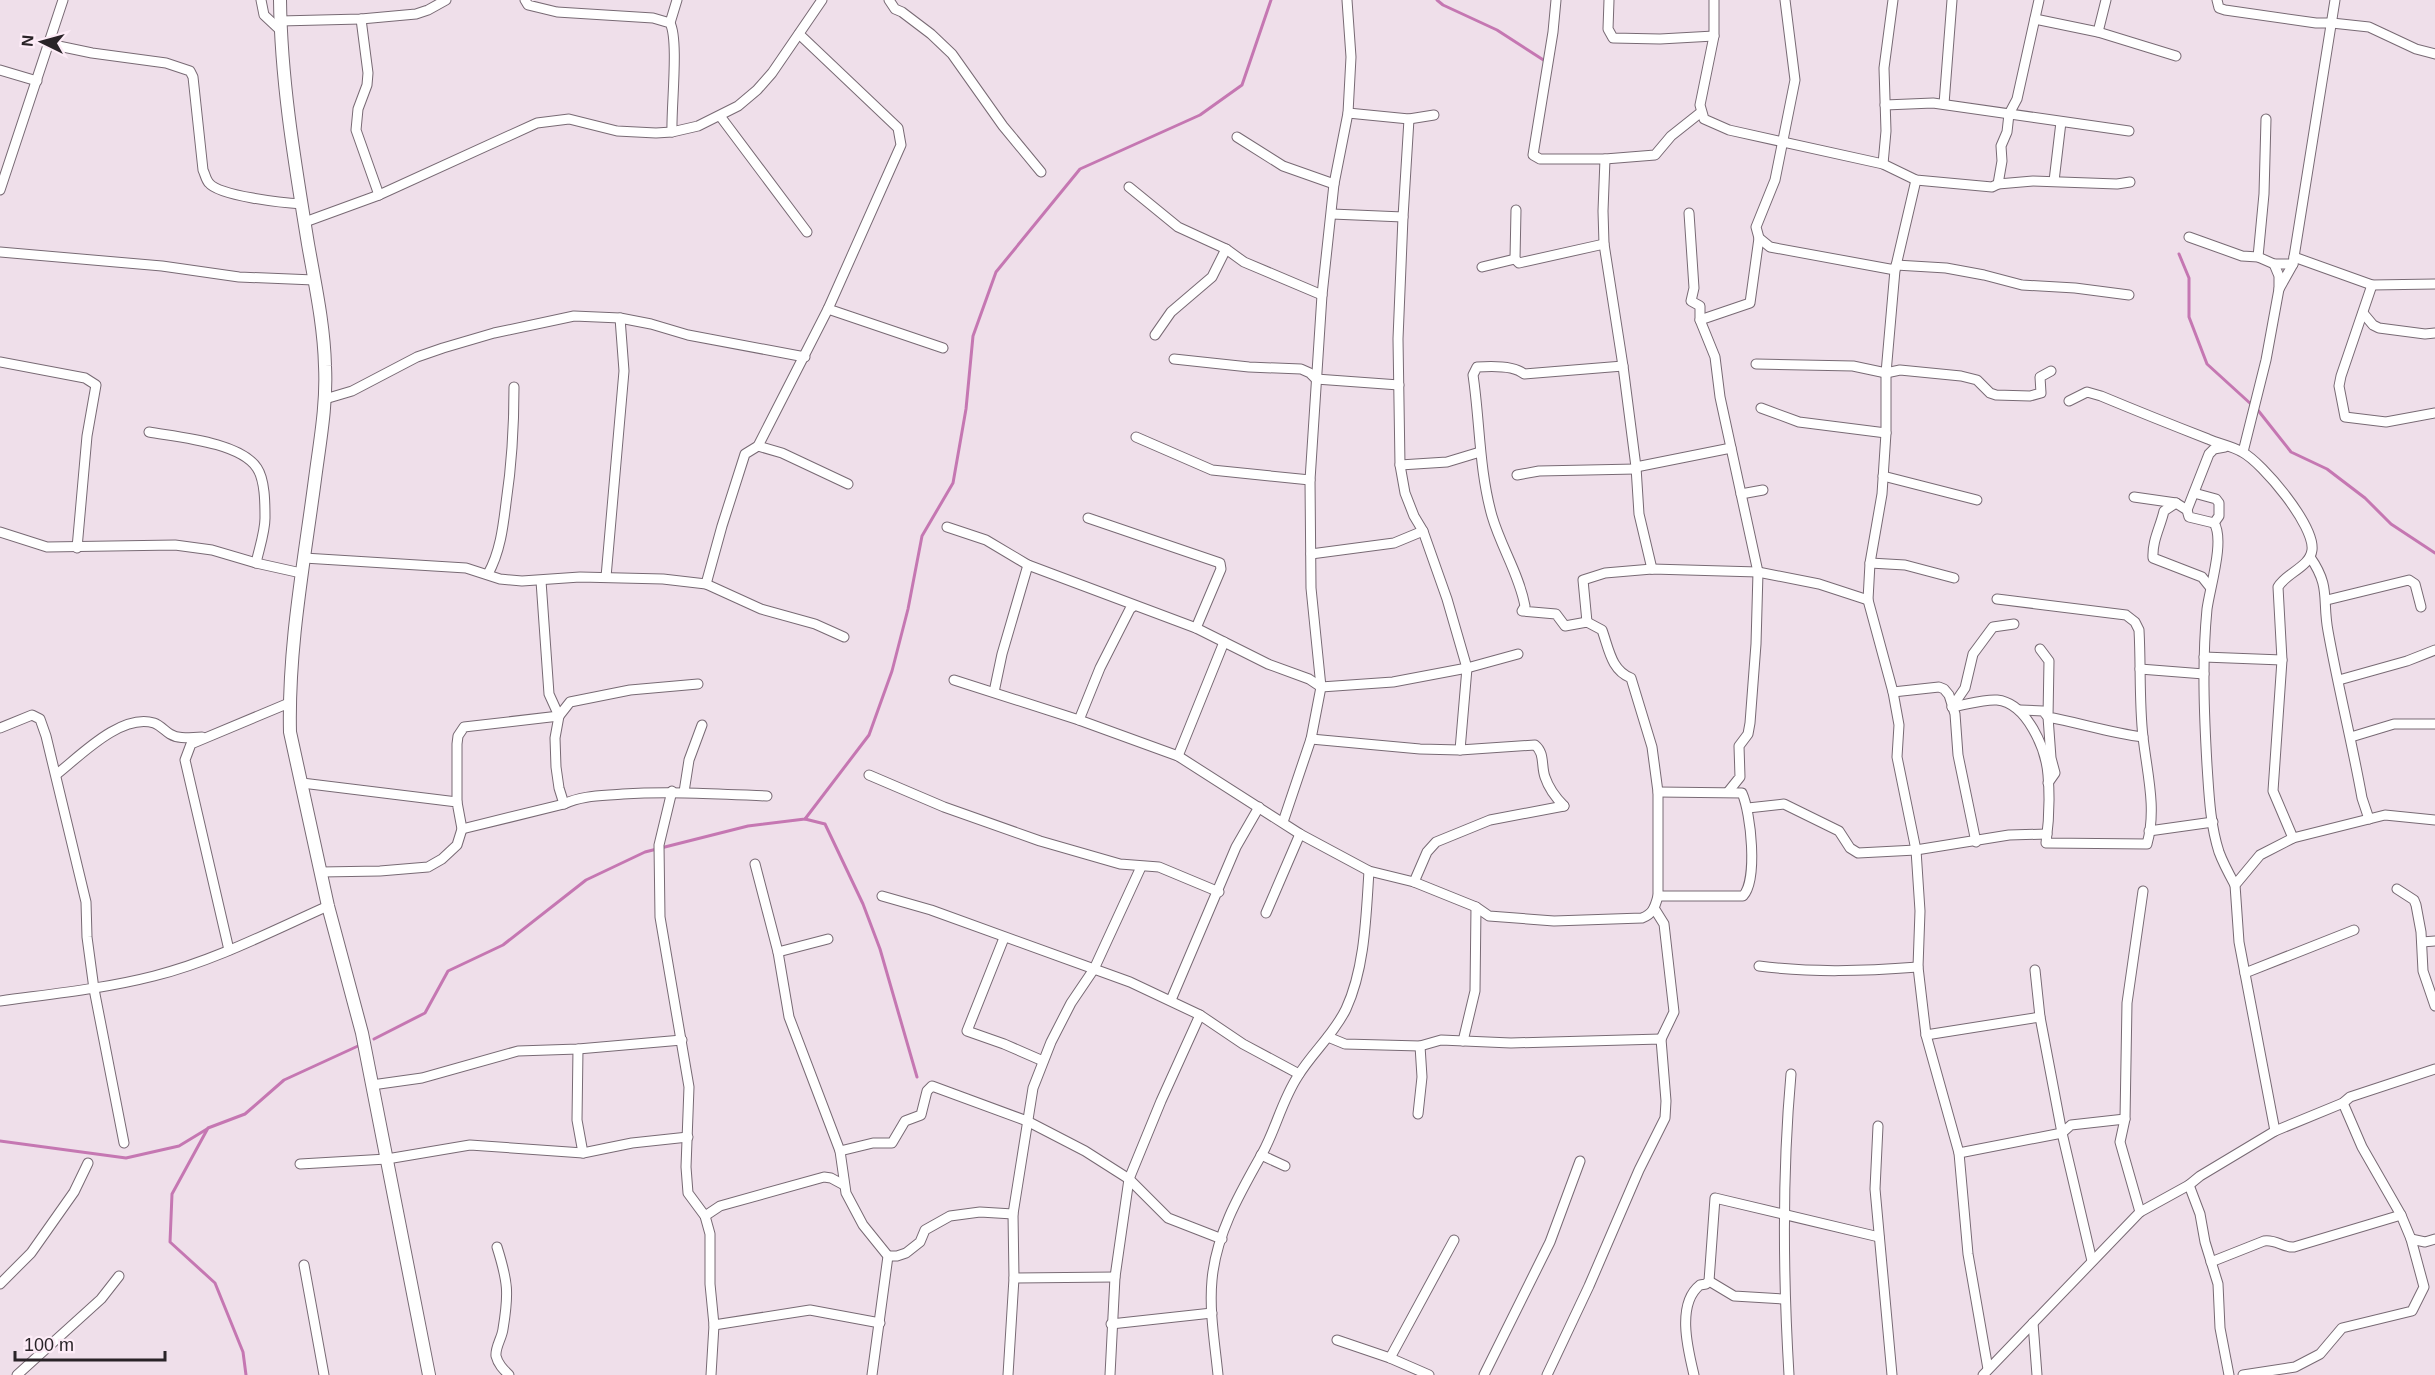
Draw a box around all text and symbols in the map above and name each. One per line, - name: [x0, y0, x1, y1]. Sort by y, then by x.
- north arrow: [12, 12, 72, 72]
- text: N: [19, 34, 37, 47]
- scale bar: [15, 1324, 165, 1362]
- text: 100 m: [24, 1335, 74, 1355]

